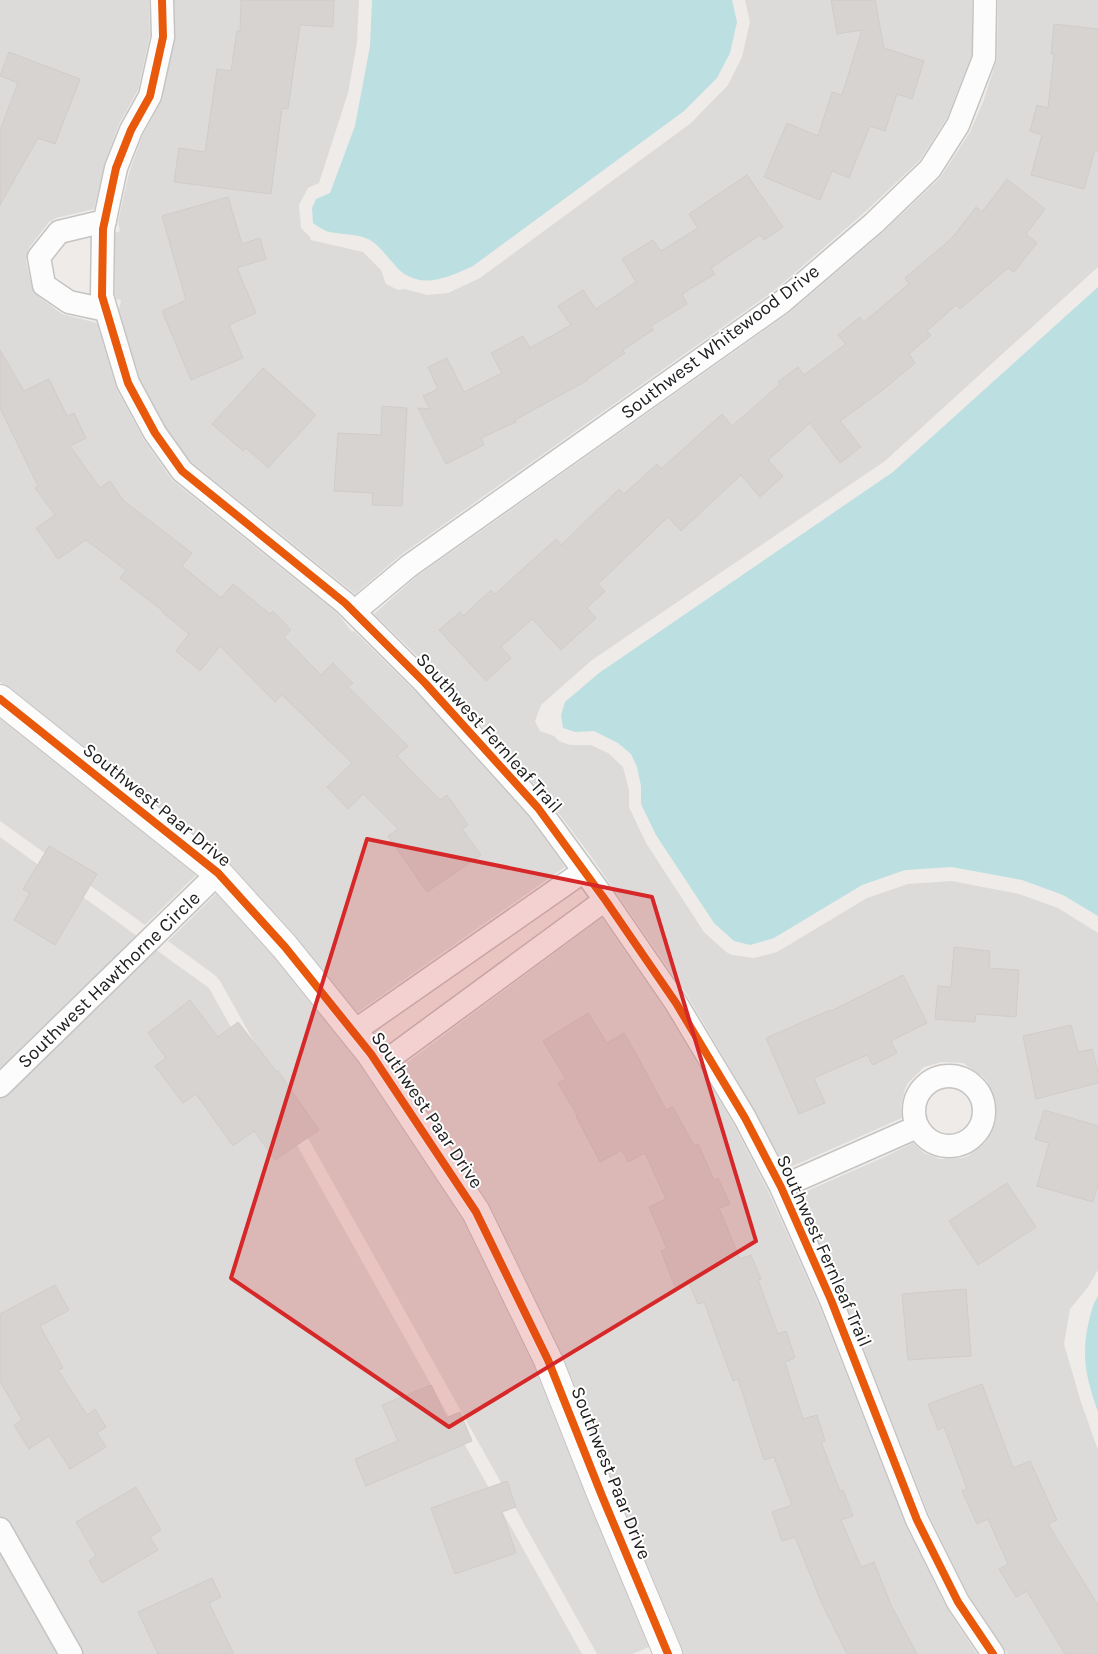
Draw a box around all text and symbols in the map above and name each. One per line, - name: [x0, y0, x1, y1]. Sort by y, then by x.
- street label: Southwest Whitewood Drive: [616, 260, 824, 424]
- street label: Southwest Fernleaf Trail: [411, 648, 567, 818]
- street label: Southwest Paar Drive: [78, 738, 236, 872]
- street label: Southwest Hawthorne Circle: [13, 887, 205, 1073]
- street label: Southwest Paar Drive: [366, 1027, 488, 1193]
- street label: Southwest Fernleaf Trail: [772, 1152, 876, 1350]
- street label: Southwest Paar Drive: [566, 1383, 656, 1563]

